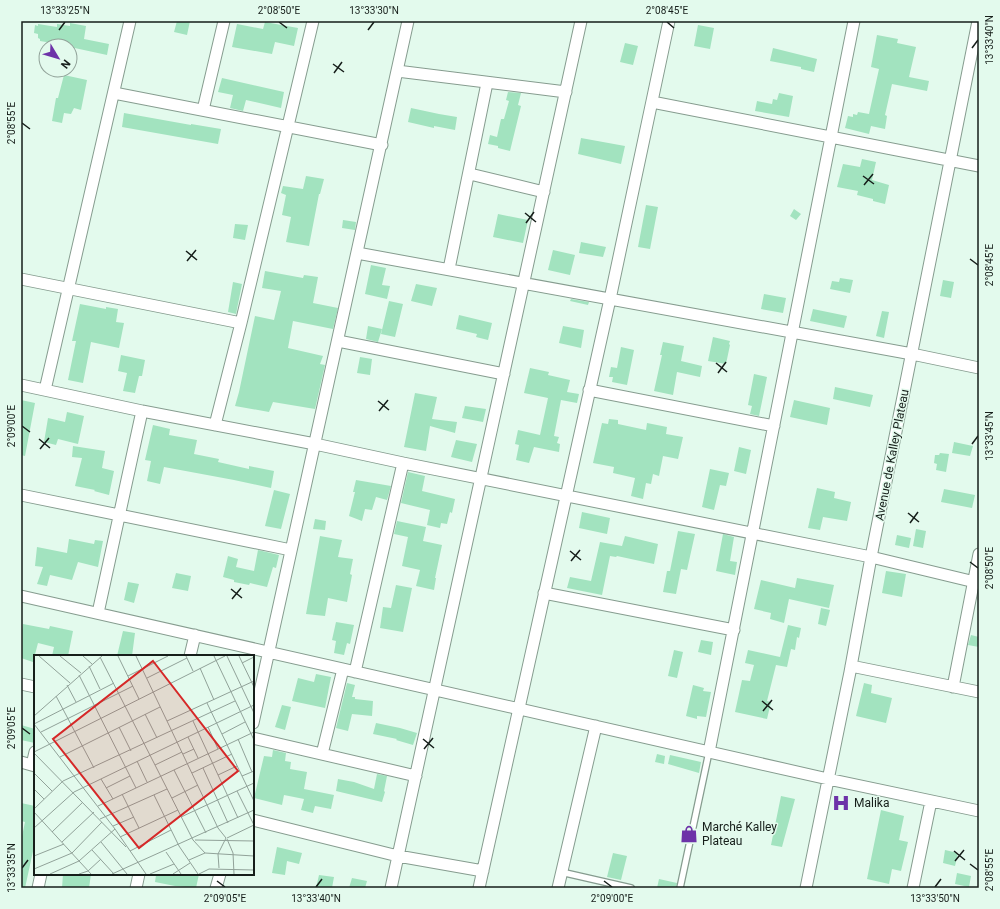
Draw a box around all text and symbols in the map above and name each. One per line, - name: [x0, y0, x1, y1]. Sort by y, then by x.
- text: 13°33'25"N: [40, 5, 90, 16]
- text: 2°08'50"E: [258, 5, 301, 16]
- text: 13°33'30"N: [349, 5, 399, 16]
- text: 2°08'45"E: [646, 5, 689, 16]
- text: 13°33'40"N: [984, 15, 995, 65]
- north arrow: [38, 38, 78, 78]
- text: N: [58, 57, 73, 71]
- text: 2°08'55"E: [6, 101, 17, 144]
- text: 2°08'45"E: [984, 243, 995, 286]
- street label: Avenue de Kalley Plateau: [872, 388, 912, 522]
- text: 2°09'00"E: [6, 404, 17, 447]
- text: 13°33'45"N: [984, 411, 995, 461]
- text: 2°08'50"E: [984, 546, 995, 589]
- inset map: [34, 655, 254, 875]
- text: 2°09'05"E: [6, 706, 17, 749]
- hospital icon: Malika: [831, 793, 851, 813]
- place label: Malika: [854, 796, 889, 810]
- place label: Marché Kalley Plateau: [702, 820, 777, 848]
- shop icon: Marché Kalley Plateau: [679, 824, 699, 844]
- text: 13°33'35"N: [6, 843, 17, 893]
- text: 2°08'55"E: [984, 848, 995, 891]
- text: 2°09'05"E: [204, 893, 247, 904]
- text: 13°33'40"N: [291, 893, 341, 904]
- text: 2°09'00"E: [591, 893, 634, 904]
- text: 13°33'50"N: [910, 893, 960, 904]

